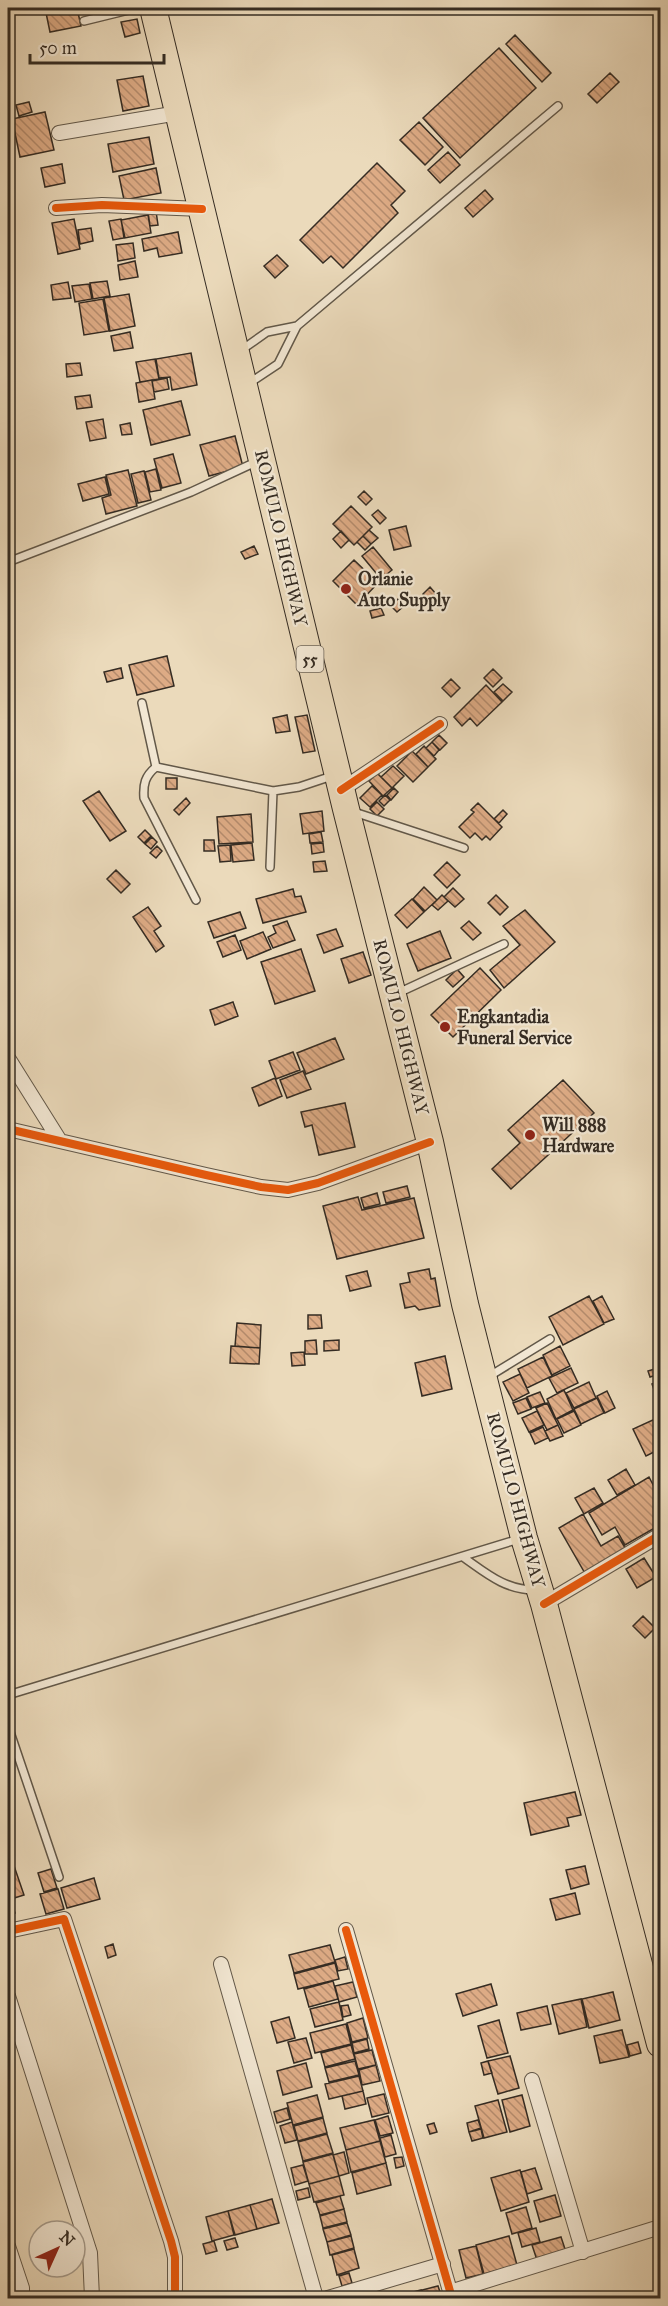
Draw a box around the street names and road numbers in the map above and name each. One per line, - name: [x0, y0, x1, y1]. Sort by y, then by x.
- street label: ROMULO HIGHWAY: [250, 448, 312, 629]
- road number: 55: [296, 646, 324, 672]
- street label: ROMULO HIGHWAY: [368, 937, 434, 1118]
- street label: ROMULO HIGHWAY: [482, 1410, 550, 1591]

